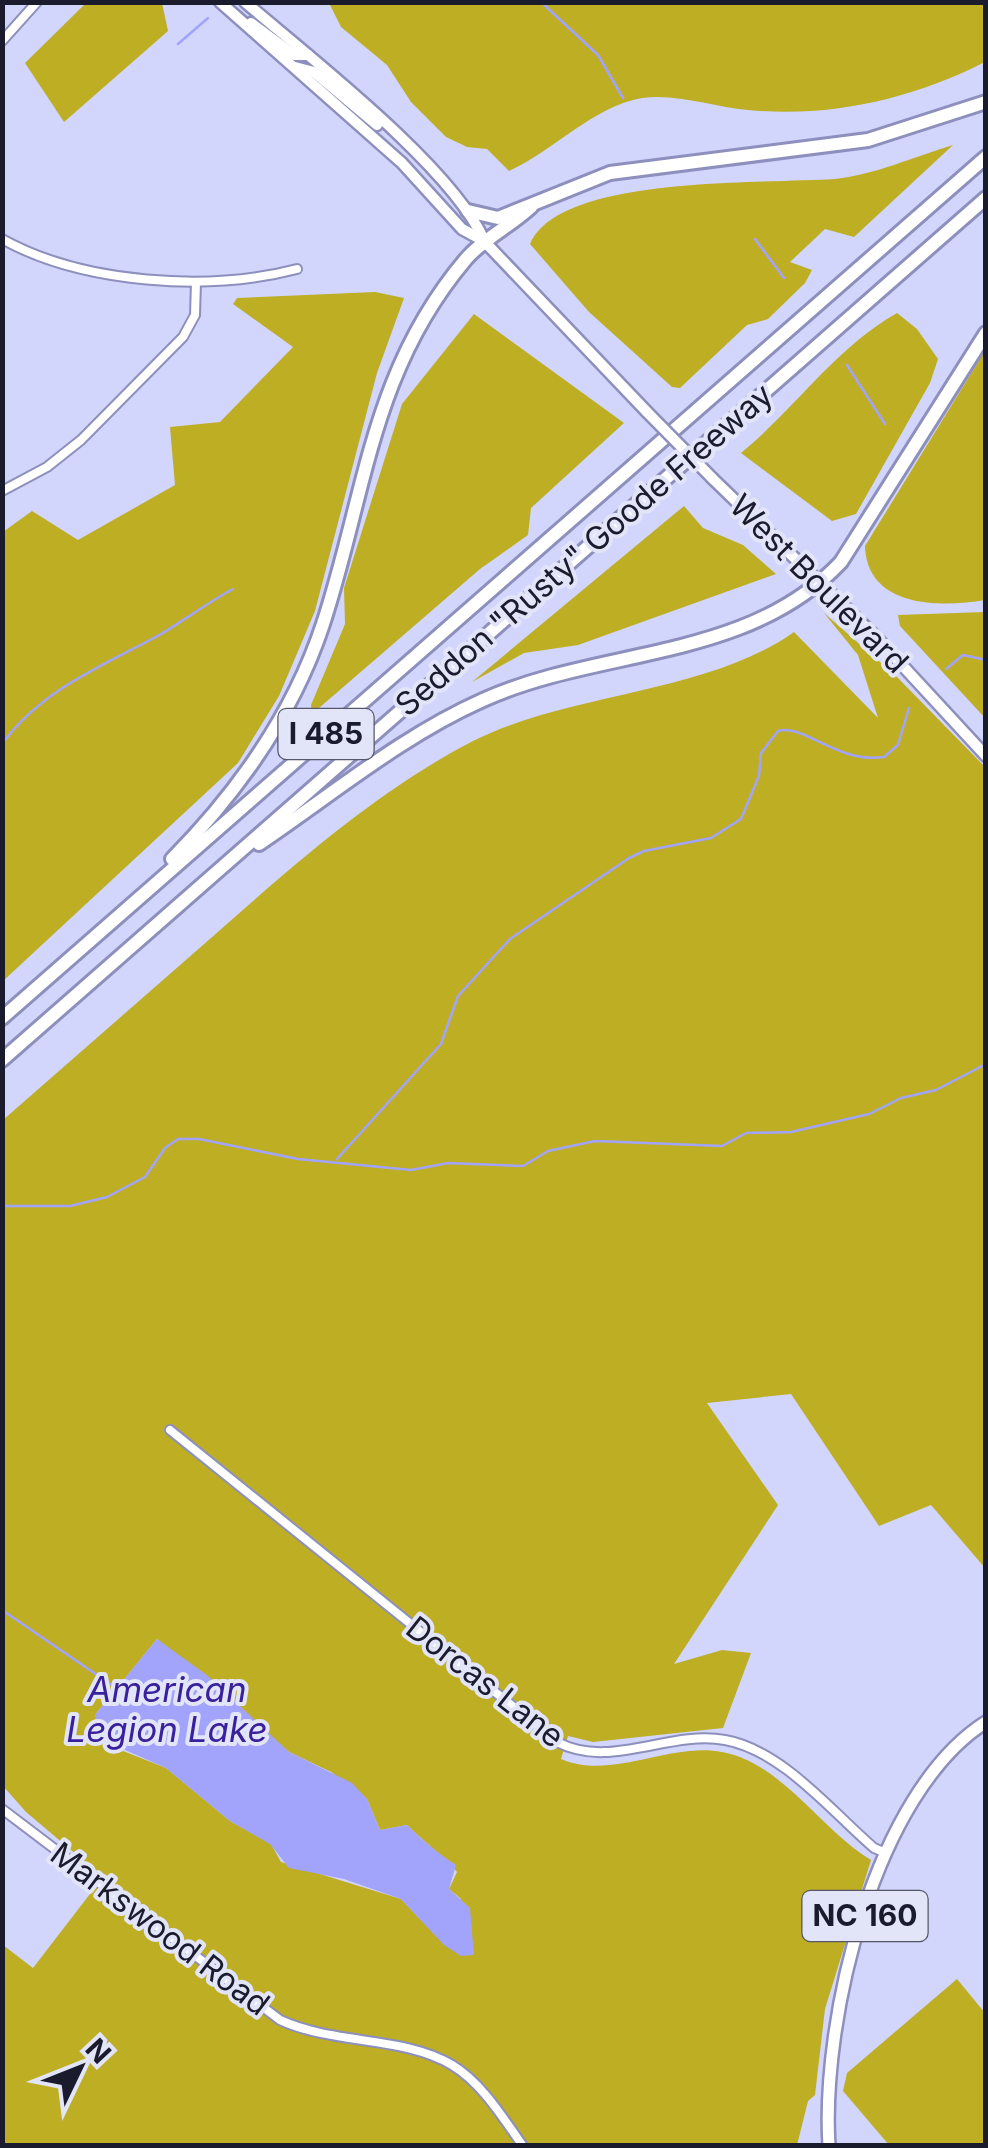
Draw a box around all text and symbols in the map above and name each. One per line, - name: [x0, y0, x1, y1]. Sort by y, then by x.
- street label: Seddon "Rusty" Goode Freeway: [387, 375, 780, 724]
- street label: West Boulevard: [722, 486, 917, 681]
- road number: I 485: [278, 709, 374, 759]
- street label: Dorcas Lane: [398, 1608, 572, 1755]
- water label: American Legion Lake: [66, 1668, 268, 1750]
- street label: Markswood Road: [43, 1834, 277, 2024]
- road number: NC 160: [802, 1891, 928, 1941]
- north arrow: [30, 2018, 130, 2118]
- text: N: [79, 2032, 118, 2070]

